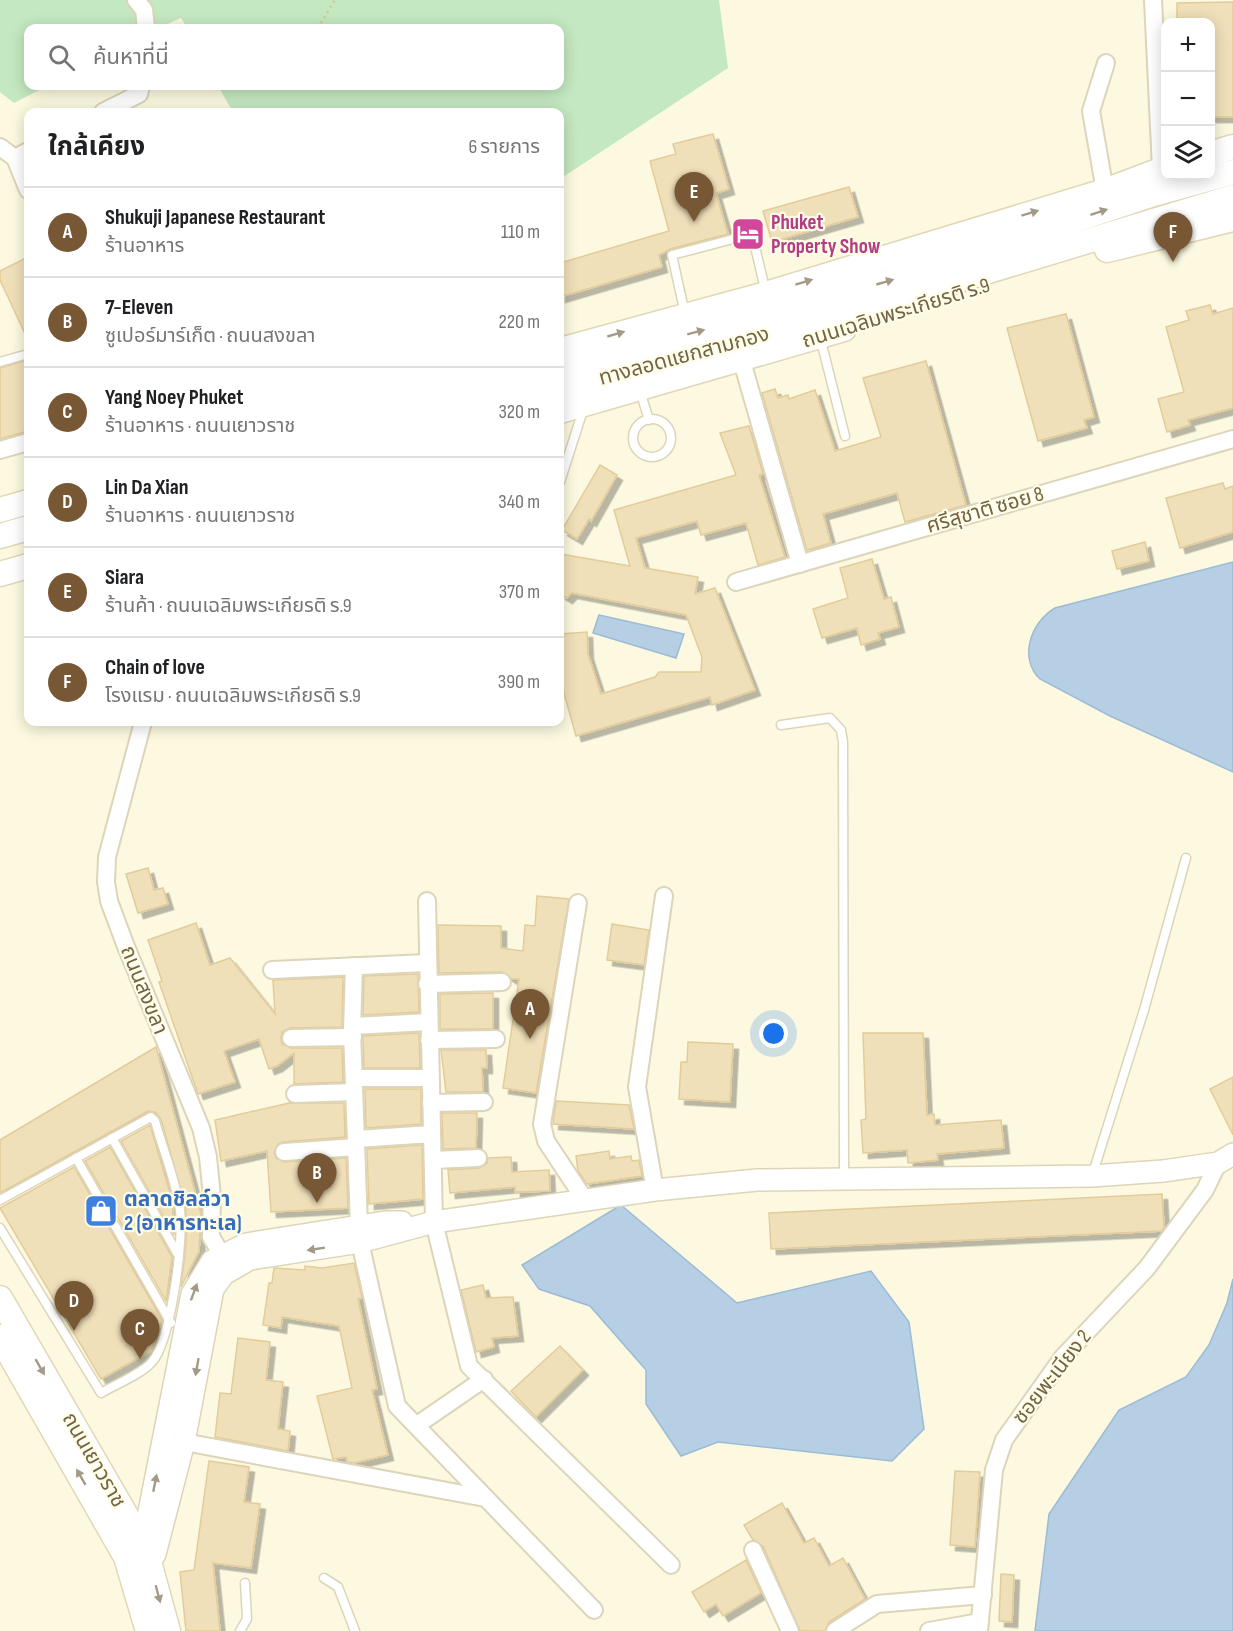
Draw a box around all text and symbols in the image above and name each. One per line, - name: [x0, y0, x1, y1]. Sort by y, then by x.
- map controls: [1161, 18, 1215, 180]
- button: +: [1161, 18, 1215, 72]
- search box: [24, 24, 564, 90]
- icon: search: [45, 41, 78, 74]
- text: ค้นหาที่นี่: [93, 44, 169, 71]
- button: −: [1161, 72, 1215, 126]
- button: layers: [1161, 126, 1215, 180]
- text: ใกล้เคียง: [48, 132, 145, 163]
- text: 6 รายการ: [468, 135, 540, 159]
- pin: E: [674, 172, 714, 222]
- text: Shukuji Japanese Restaurant: [105, 204, 325, 231]
- one-way arrow: [1090, 207, 1108, 217]
- one-way arrow: [1022, 208, 1040, 217]
- place label: Phuket Property Show: [771, 210, 881, 259]
- pin: F: [1154, 212, 1192, 262]
- hotel icon: Phuket Property Show: [730, 216, 766, 252]
- text: A: [63, 220, 72, 244]
- text: 110 m: [501, 220, 540, 244]
- text: ร้านอาหาร: [105, 234, 184, 258]
- street label: ถนนเฉลิมพระเกียรติ ร.9: [799, 273, 993, 353]
- one-way arrow: [795, 277, 813, 286]
- one-way arrow: [876, 277, 894, 286]
- text: 7-Eleven: [105, 294, 173, 321]
- text: B: [63, 310, 72, 334]
- text: 220 m: [499, 310, 540, 334]
- street label: ทางลอดแยกสามกอง: [596, 321, 772, 391]
- text: ซูเปอร์มาร์เก็ต · ถนนสงขลา: [105, 324, 315, 348]
- one-way arrow: [688, 327, 706, 336]
- one-way arrow: [607, 329, 625, 338]
- text: Yang Noey Phuket: [105, 384, 244, 411]
- text: C: [62, 400, 73, 424]
- text: 320 m: [498, 400, 540, 424]
- text: ร้านอาหาร · ถนนเยาวราช: [105, 414, 295, 438]
- text: Lin Da Xian: [105, 474, 189, 501]
- street label: ศรีสุชาติ ซอย 8: [923, 481, 1047, 539]
- text: D: [62, 490, 73, 514]
- text: 340 m: [498, 490, 540, 514]
- text: ร้านอาหาร · ถนนเยาวราช: [105, 504, 295, 528]
- text: Siara: [105, 564, 144, 591]
- text: E: [63, 580, 72, 604]
- text: 370 m: [499, 580, 540, 604]
- text: ร้านค้า · ถนนเฉลิมพระเกียรติ ร.9: [105, 594, 352, 618]
- text: Chain of love: [105, 654, 205, 681]
- text: F: [63, 670, 72, 694]
- text: 390 m: [498, 670, 540, 694]
- text: โรงแรม · ถนนเฉลิมพระเกียรติ ร.9: [105, 684, 361, 708]
- street label: ถนนสงขลา: [115, 942, 173, 1038]
- pin: A: [510, 990, 550, 1039]
- your location: [759, 1019, 788, 1048]
- pin: B: [298, 1154, 336, 1203]
- place label: ตลาดชิลล์วา 2 (อาหารทะเล): [124, 1187, 242, 1236]
- shop icon: ตลาดชิลล์วา 2 (อาหารทะเล): [83, 1193, 119, 1229]
- one-way arrow: [306, 1244, 325, 1253]
- pin: D: [54, 1282, 94, 1331]
- one-way arrow: [190, 1283, 199, 1301]
- pin: C: [120, 1310, 160, 1359]
- street label: ซอยพะเนียง 2: [1007, 1325, 1097, 1429]
- one-way arrow: [192, 1357, 201, 1376]
- one-way arrow: [35, 1359, 45, 1376]
- street label: ถนนเยาวราช: [57, 1408, 131, 1512]
- one-way arrow: [75, 1469, 86, 1485]
- one-way arrow: [151, 1473, 160, 1492]
- one-way arrow: [154, 1586, 163, 1604]

